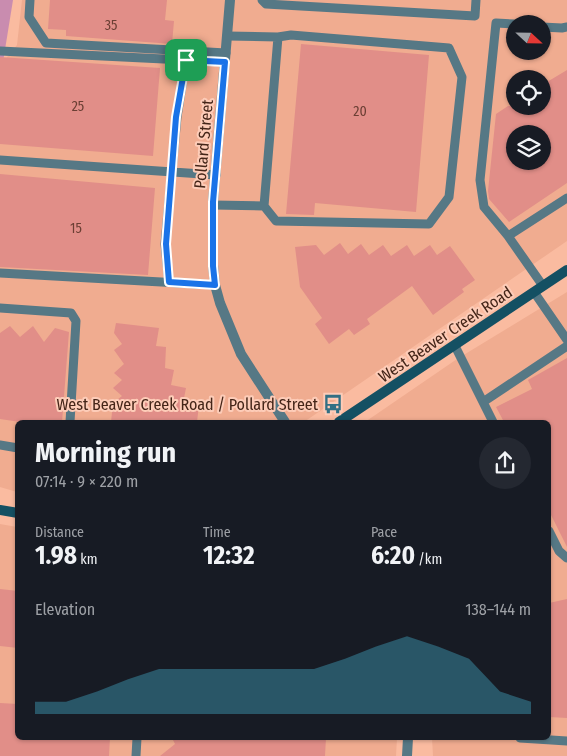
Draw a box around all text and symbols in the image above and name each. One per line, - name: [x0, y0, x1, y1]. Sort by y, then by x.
- north arrow: [506, 15, 551, 60]
- map controls: [506, 15, 551, 170]
- house number: 35: [105, 17, 117, 34]
- pin: [165, 39, 207, 81]
- icon: arrive: [172, 46, 200, 74]
- button: locate: [506, 70, 551, 115]
- house number: 25: [72, 98, 84, 115]
- street label: Pollard Street: [190, 98, 217, 189]
- house number: 20: [353, 103, 367, 120]
- button: layers: [506, 125, 551, 170]
- house number: 15: [70, 220, 82, 237]
- street label: West Beaver Creek Road: [375, 283, 516, 386]
- bus stop icon: West Beaver Creek Road / Pollard Street: [322, 393, 344, 415]
- place label: West Beaver Creek Road / Pollard Street: [56, 395, 319, 414]
- text: Morning run: [35, 436, 176, 469]
- button: share: [479, 437, 531, 489]
- text: 07:14 · 9 × 220 m: [35, 472, 138, 491]
- text: Distance: [35, 524, 84, 541]
- text: Time: [203, 524, 231, 541]
- text: Pace: [371, 524, 397, 541]
- text: 1.98: [35, 541, 77, 571]
- text: 12:32: [203, 541, 254, 571]
- text: 6:20: [371, 541, 415, 571]
- text: km: [77, 551, 97, 568]
- text: /km: [415, 551, 442, 568]
- text: Elevation: [35, 600, 95, 619]
- text: 138–144 m: [465, 600, 531, 619]

